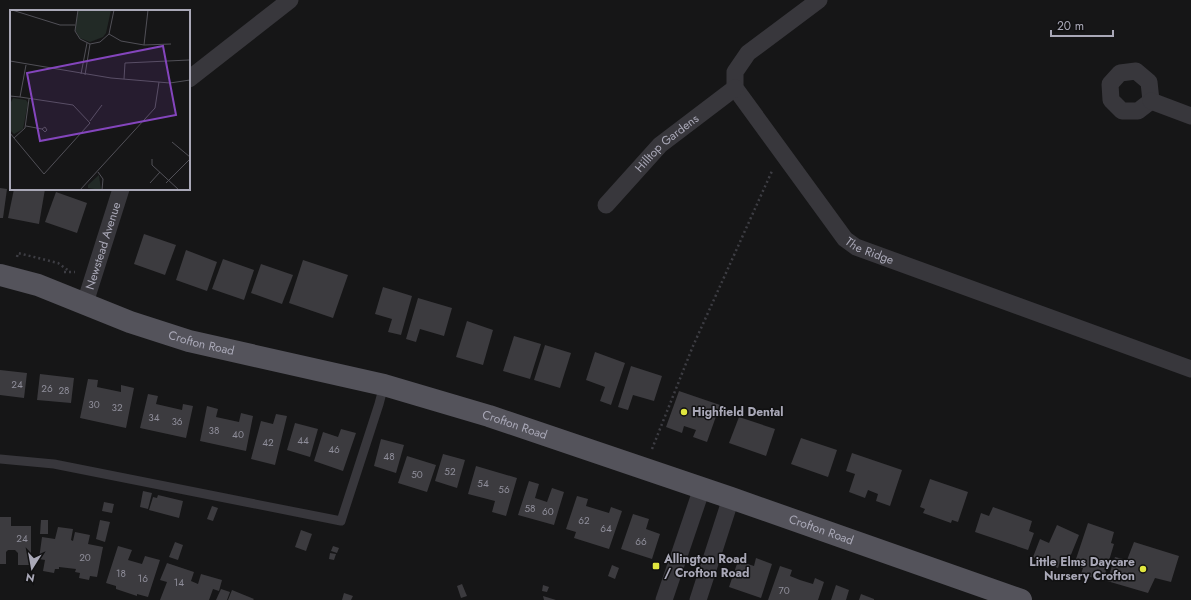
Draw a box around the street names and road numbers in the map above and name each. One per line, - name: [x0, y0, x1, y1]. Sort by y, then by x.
- street label: Hilltop Gardens: [631, 110, 703, 176]
- street label: Newstead Avenue: [81, 200, 125, 292]
- street label: The Ridge: [841, 233, 896, 269]
- street label: Crofton Road: [166, 326, 236, 360]
- street label: Crofton Road: [480, 406, 550, 444]
- street label: Crofton Road: [786, 510, 856, 549]

